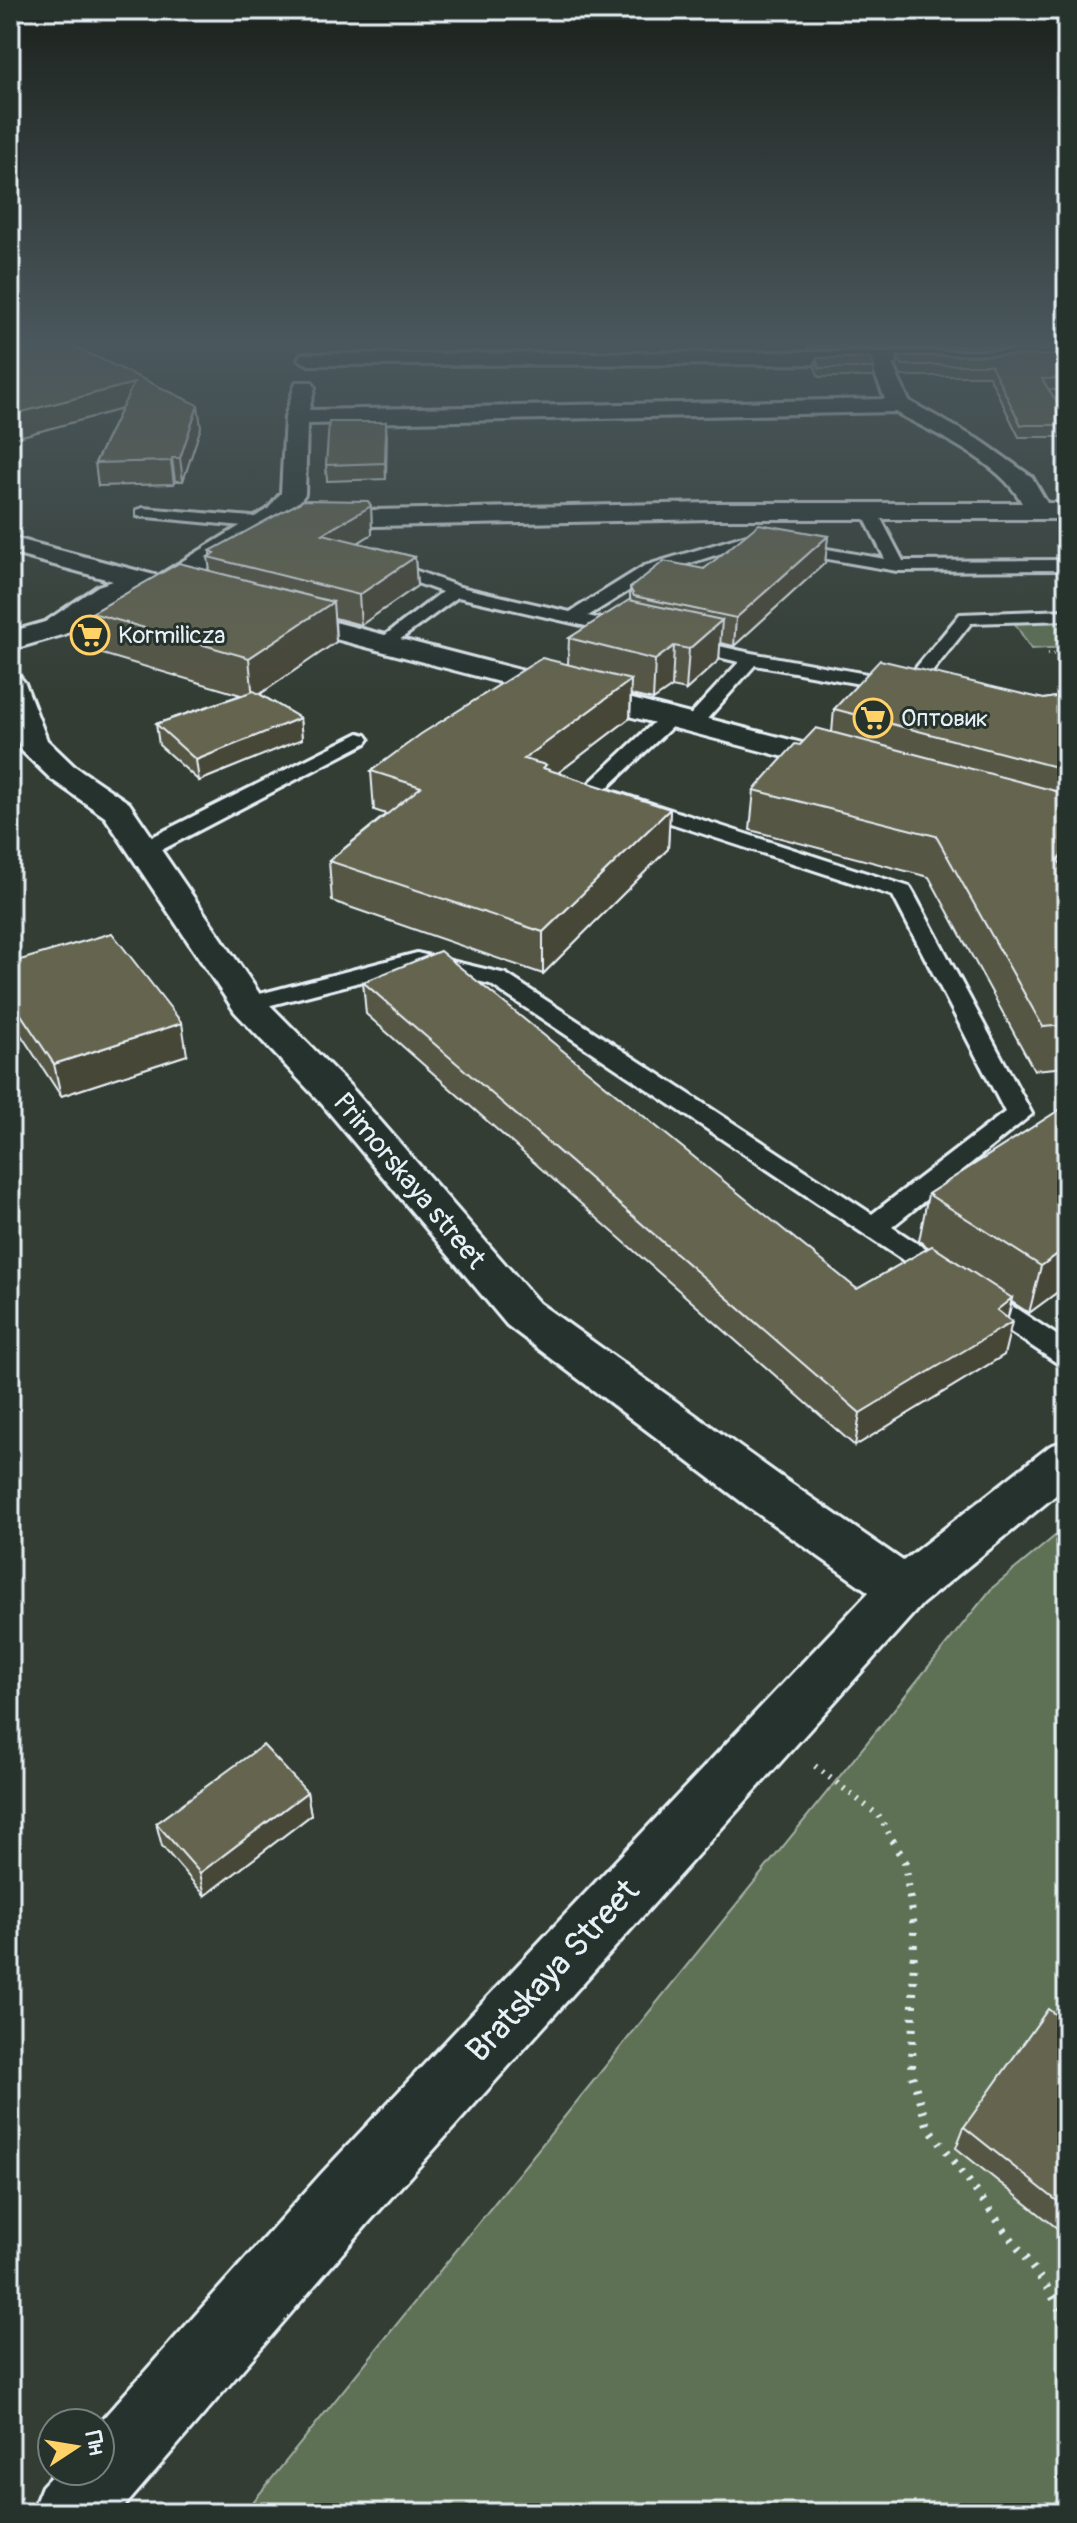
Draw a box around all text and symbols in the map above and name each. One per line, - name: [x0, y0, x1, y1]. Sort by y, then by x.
- supermarket icon: Kormilicza: [69, 614, 111, 656]
- place label: Kormilicza: [118, 621, 225, 650]
- supermarket icon: Оптовик: [852, 697, 894, 739]
- place label: Оптовик: [901, 704, 988, 733]
- street label: Primorskaya street: [325, 1086, 493, 1277]
- street label: Bratskaya Street: [457, 1870, 649, 2072]
- north arrow: [36, 2407, 116, 2487]
- text: Пн: [78, 2428, 111, 2458]

